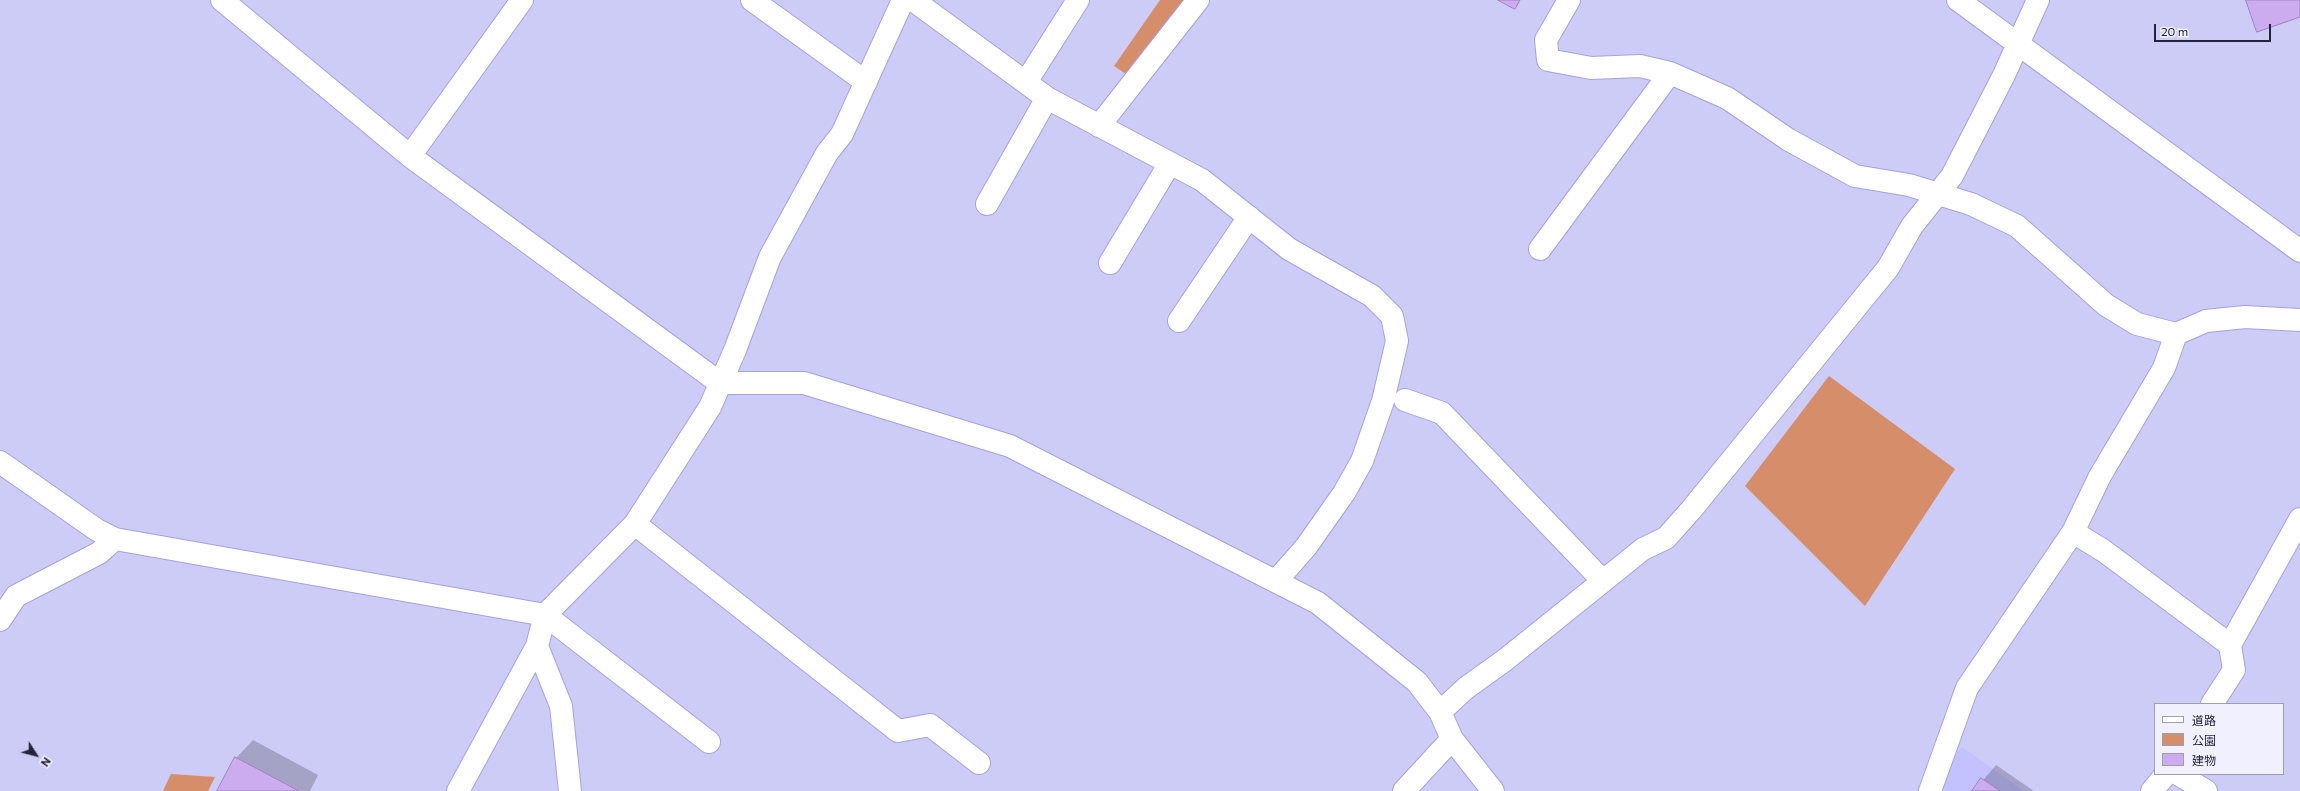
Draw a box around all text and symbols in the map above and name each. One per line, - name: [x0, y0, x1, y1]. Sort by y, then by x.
- scale bar: [2156, 16, 2273, 42]
- text: 20 m: [2161, 24, 2188, 38]
- legend: [2154, 703, 2284, 775]
- text: 道路: [2192, 713, 2216, 727]
- text: 公園: [2192, 733, 2216, 747]
- north arrow: [16, 735, 56, 775]
- text: 建物: [2192, 753, 2216, 767]
- text: N: [38, 755, 54, 770]

